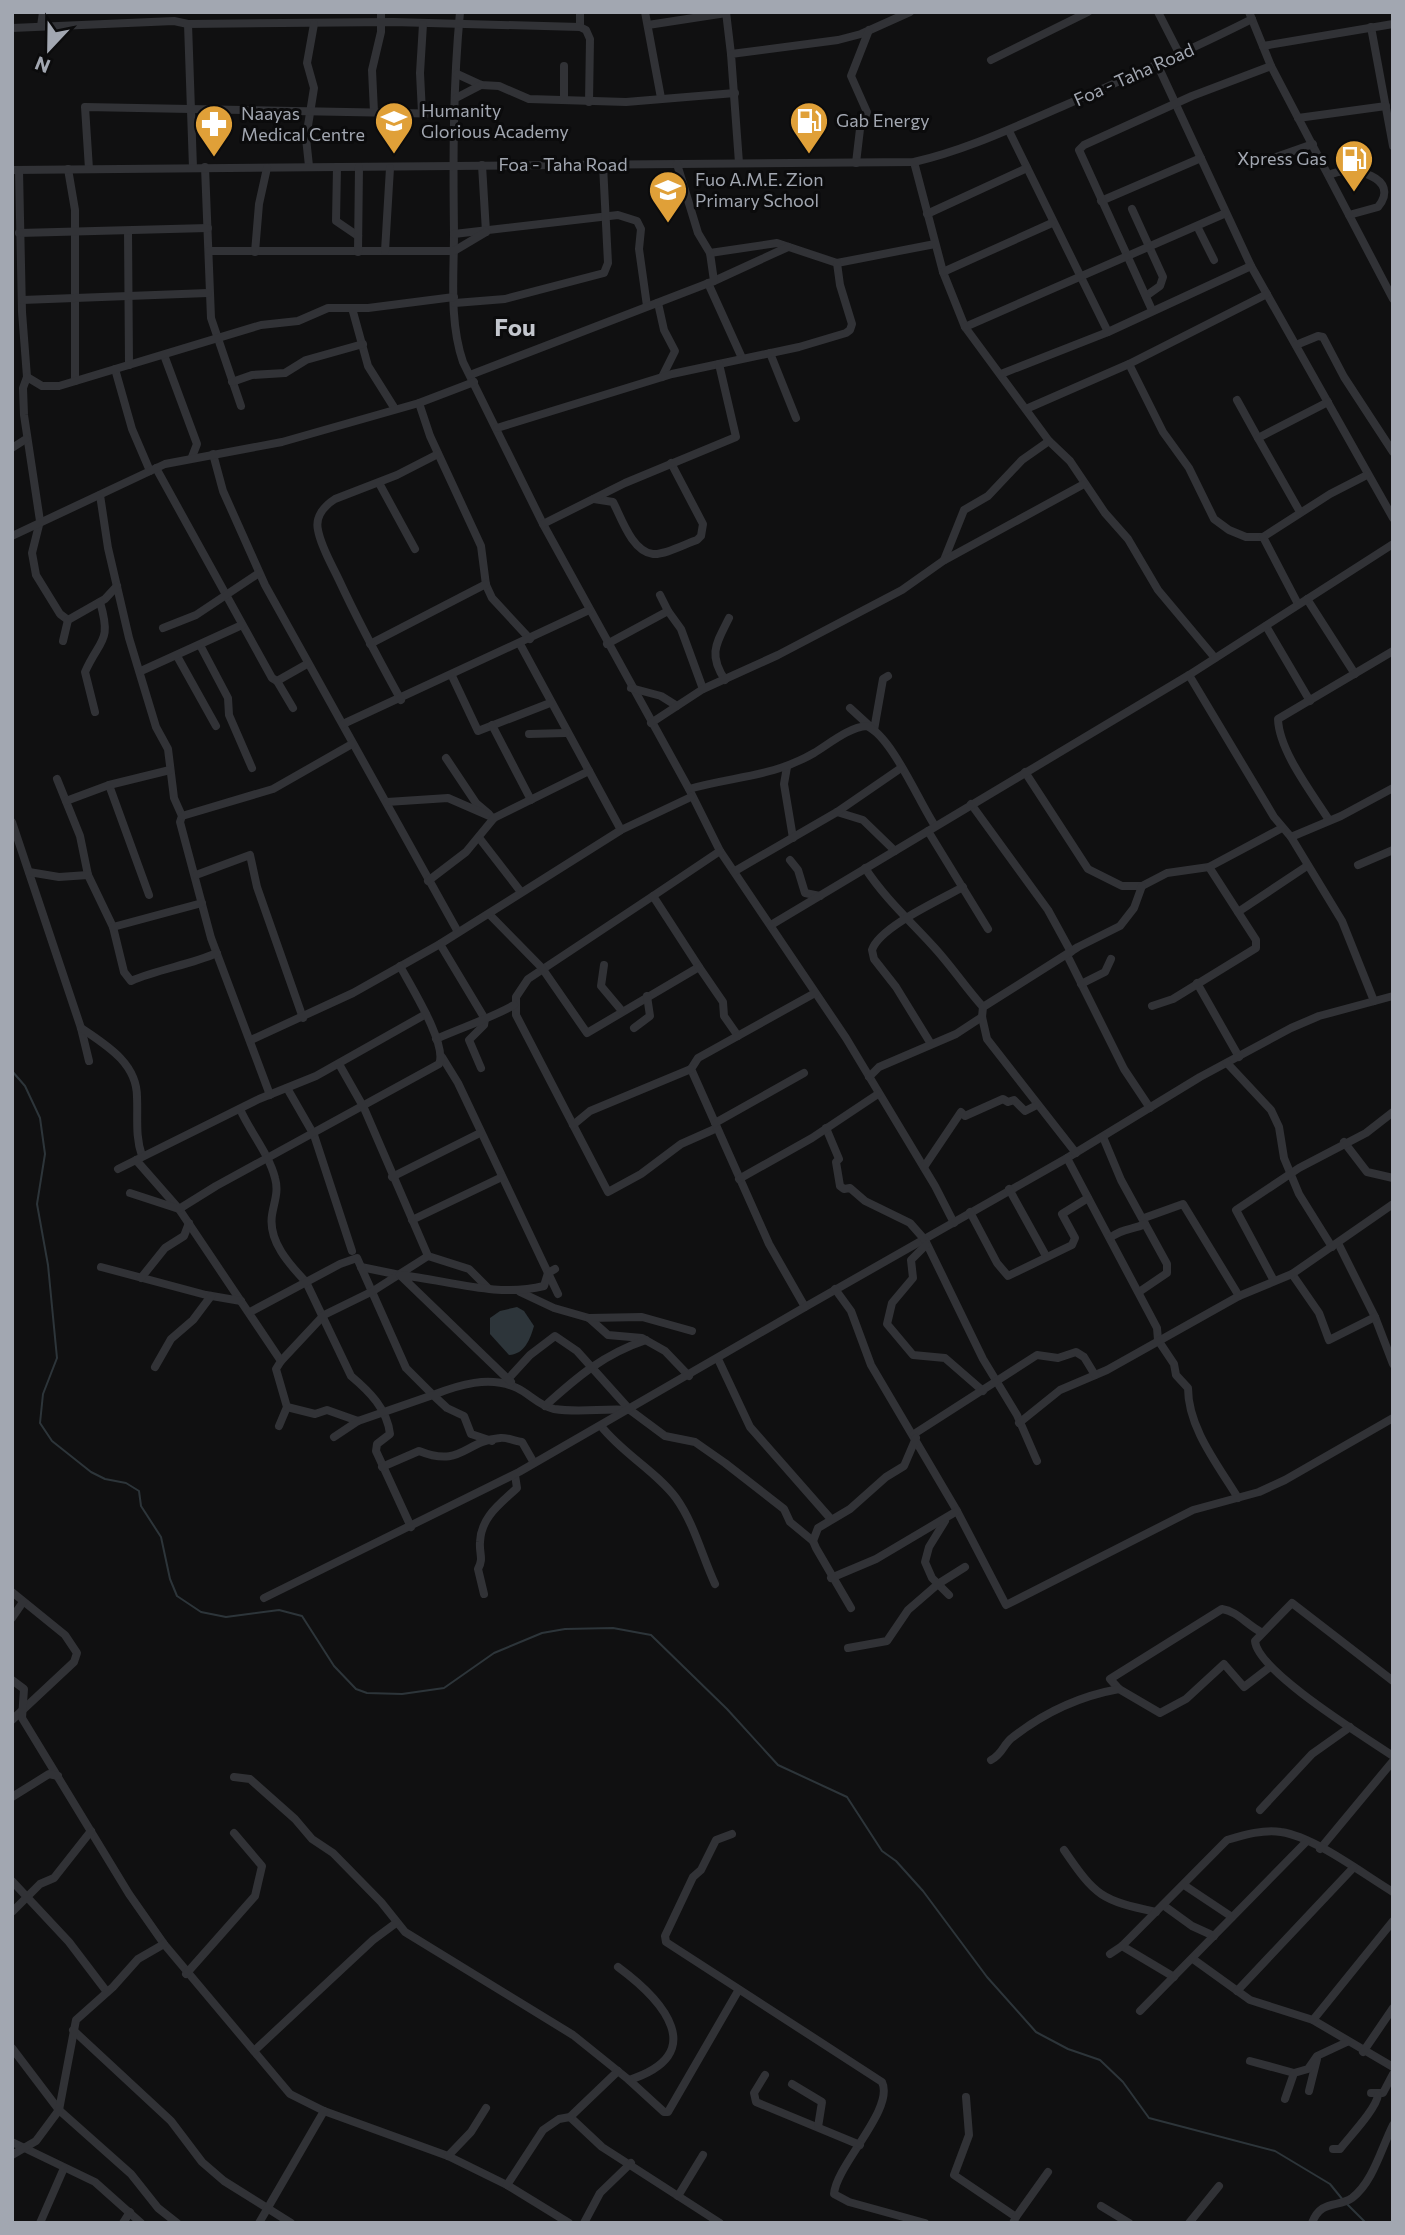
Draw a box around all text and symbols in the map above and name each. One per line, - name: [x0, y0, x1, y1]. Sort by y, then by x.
- north arrow: [14, 14, 84, 84]
- street label: Foa - Taha Road: [1070, 38, 1197, 110]
- text: N: [32, 52, 53, 79]
- place label: Humanity Glorious Academy: [421, 99, 569, 142]
- school or university icon: Humanity Glorious Academy: [373, 100, 415, 155]
- fuel station icon: Gab Energy: [788, 100, 830, 155]
- place label: Naayas Medical Centre: [241, 102, 365, 145]
- pharmacy icon: Naayas Medical Centre: [193, 103, 235, 158]
- place label: Gab Energy: [836, 109, 929, 131]
- fuel station icon: Xpress Gas: [1333, 138, 1375, 193]
- place label: Xpress Gas: [1237, 147, 1327, 169]
- street label: Foa - Taha Road: [498, 153, 628, 175]
- place label: Fuo A.M.E. Zion Primary School: [695, 168, 824, 211]
- school or university icon: Fuo A.M.E. Zion Primary School: [647, 169, 689, 224]
- district label: Fou: [494, 312, 536, 341]

